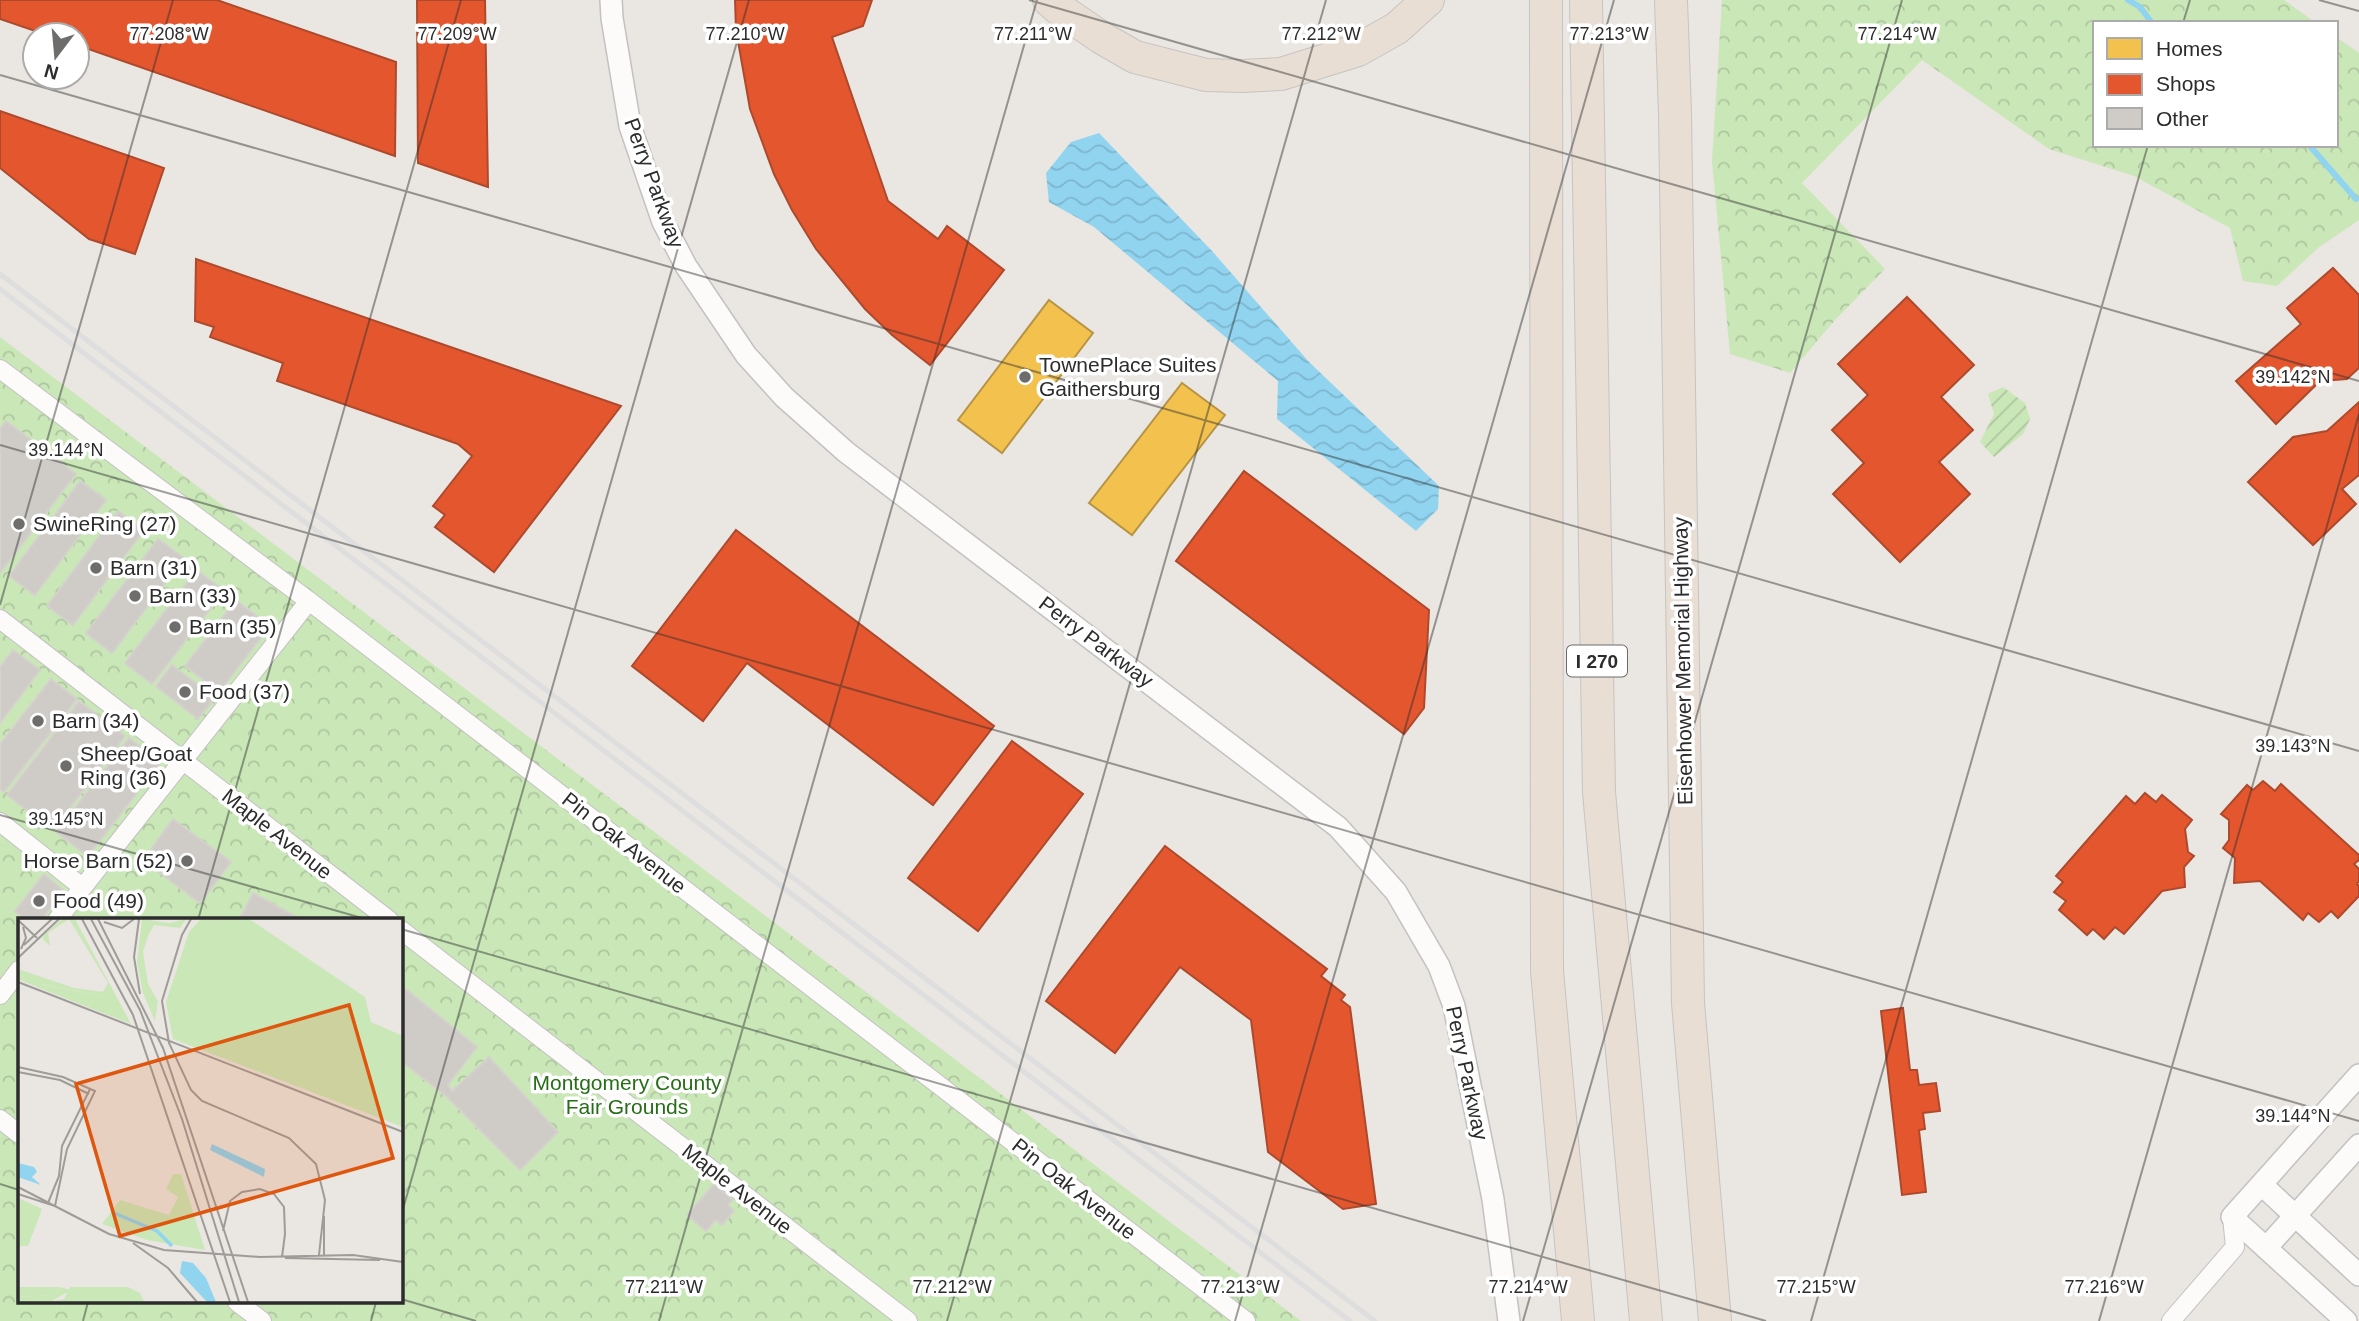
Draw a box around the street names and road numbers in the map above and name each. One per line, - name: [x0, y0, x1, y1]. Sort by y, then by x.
- street label: Perry Parkway: [620, 115, 689, 251]
- street label: Eisenhower Memorial Highway: [1668, 516, 1697, 805]
- street label: Perry Parkway: [1035, 591, 1158, 692]
- road number: I 270: [1567, 646, 1627, 676]
- street label: Maple Avenue: [218, 784, 337, 884]
- street label: Pin Oak Avenue: [558, 787, 691, 898]
- street label: Perry Parkway: [1442, 1004, 1493, 1143]
- street label: Pin Oak Avenue: [1008, 1133, 1141, 1244]
- street label: Maple Avenue: [678, 1139, 797, 1239]

